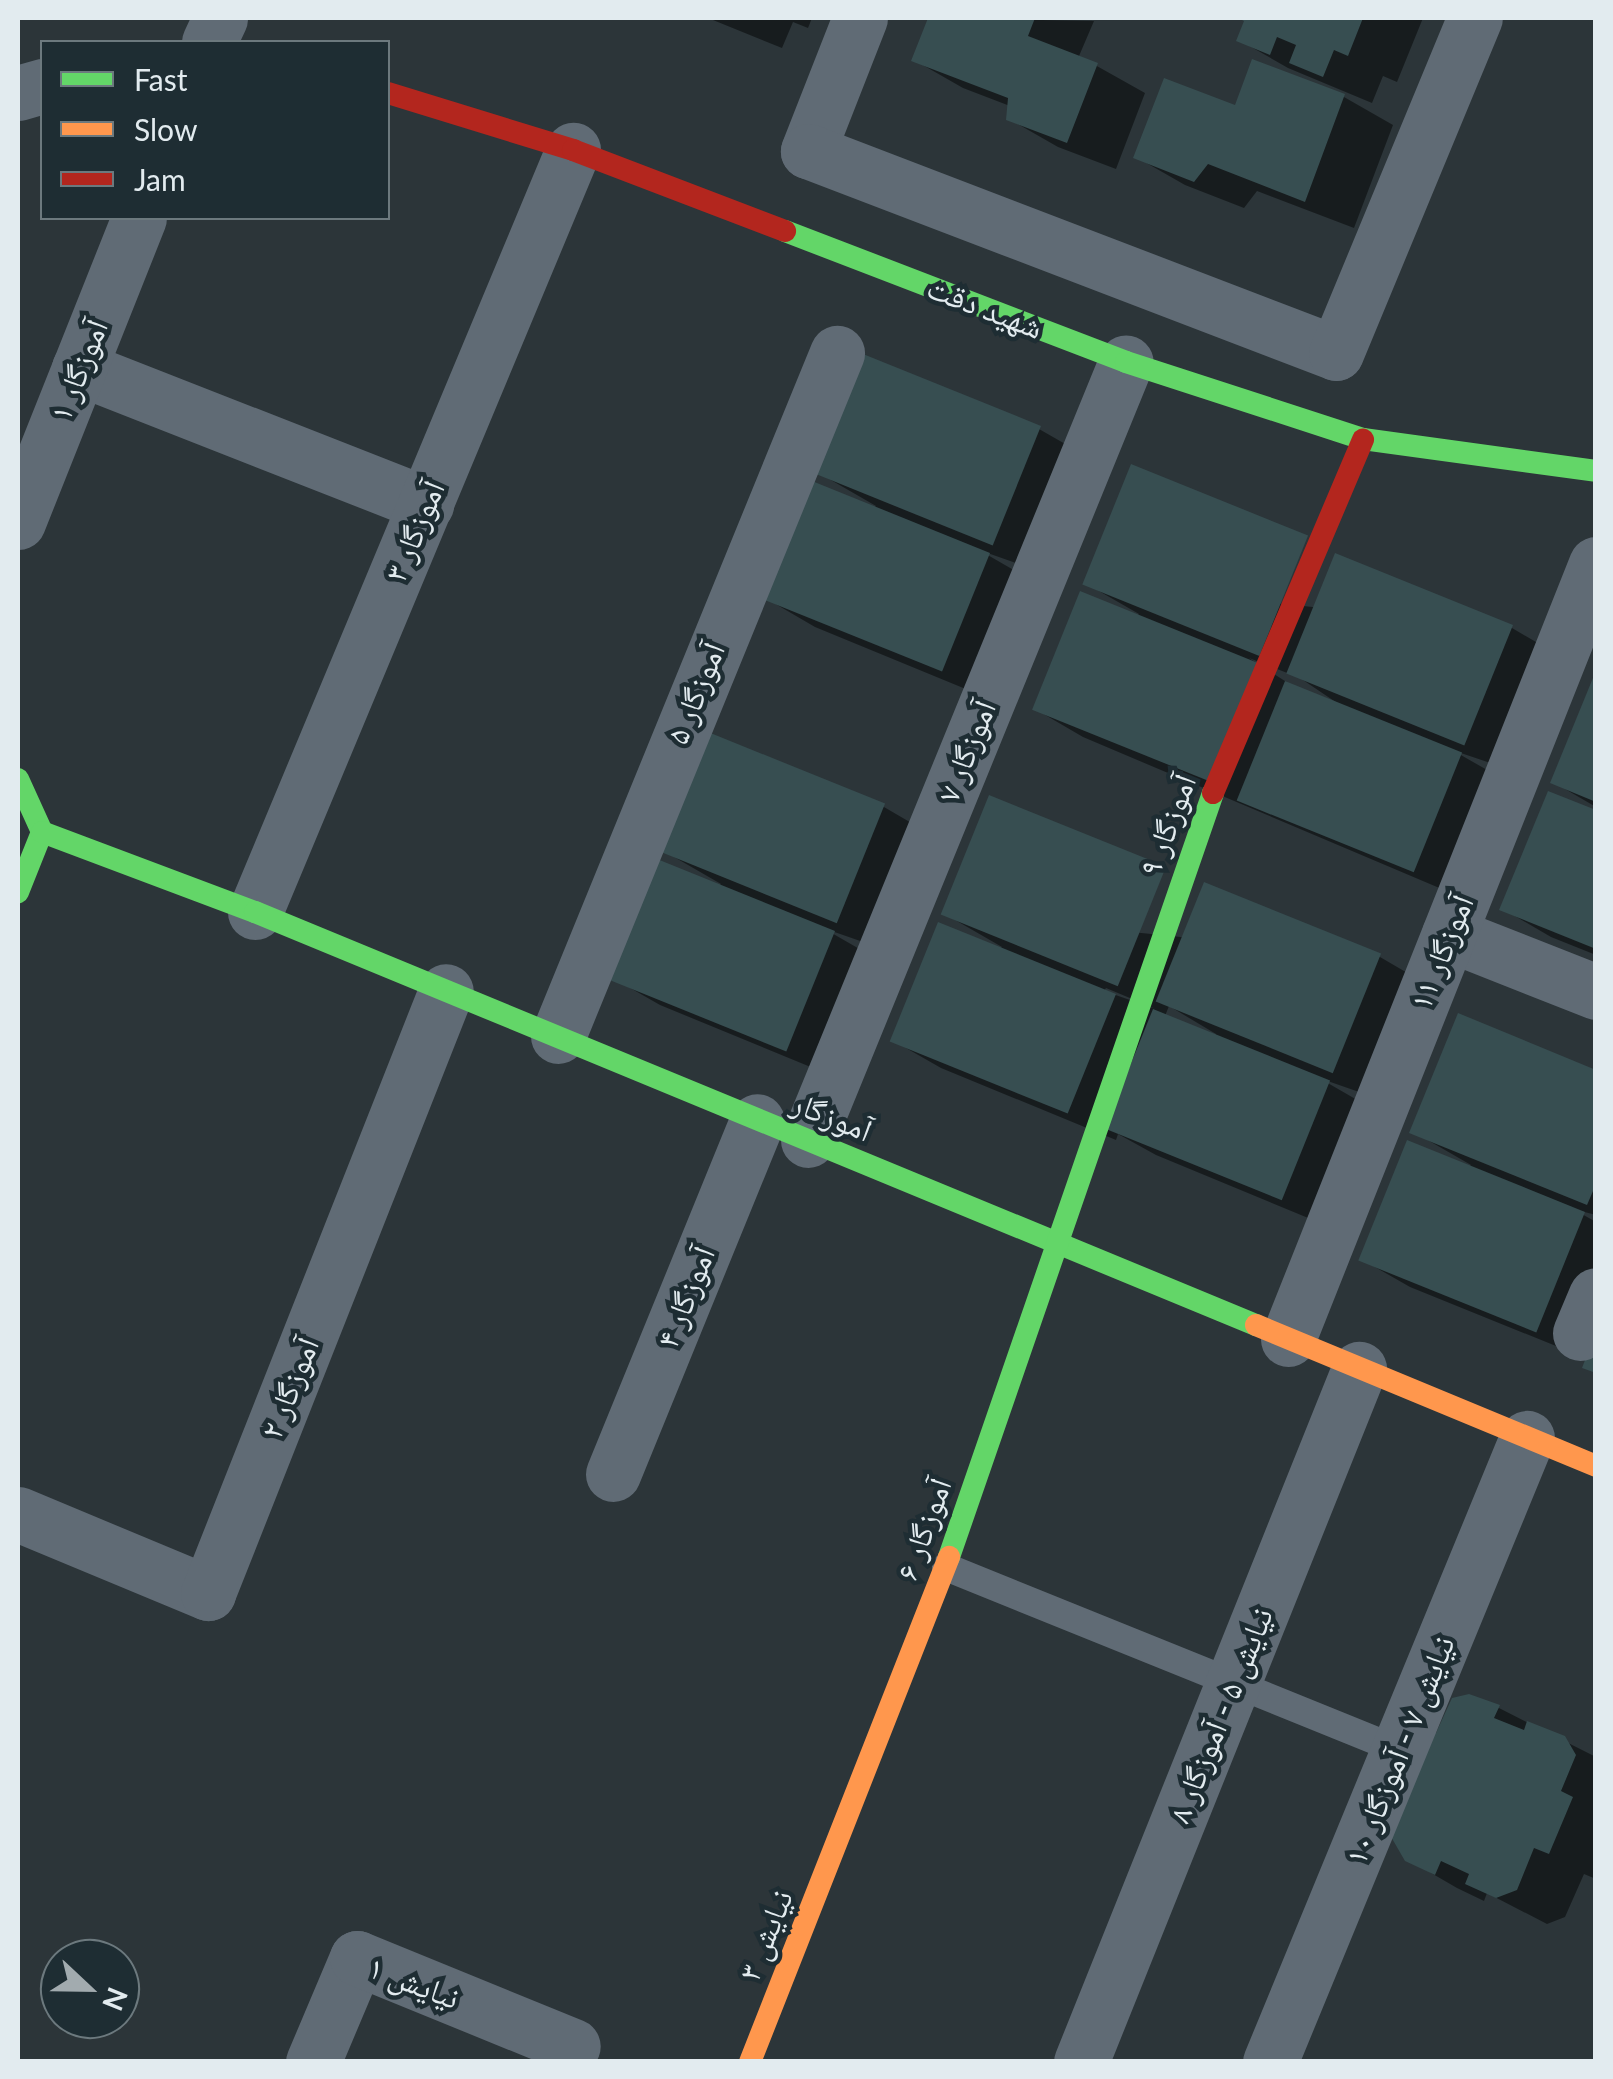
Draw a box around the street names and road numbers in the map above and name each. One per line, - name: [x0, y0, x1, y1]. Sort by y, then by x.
- street label: شهید دقت: [922, 267, 1048, 347]
- street label: آموزگار ۱: [40, 314, 116, 426]
- street label: آموزگار ۳: [376, 475, 452, 587]
- street label: آموزگار ۵: [657, 637, 733, 749]
- street label: آموزگار ۷: [928, 695, 1004, 807]
- street label: آموزگار ۹: [1130, 769, 1204, 881]
- street label: آموزگار ۱۱: [1401, 889, 1481, 1015]
- street label: آموزگار: [786, 1083, 878, 1149]
- street label: آموزگار ۴: [647, 1241, 723, 1353]
- street label: آموزگار ۲: [251, 1332, 327, 1444]
- street label: آموزگار ۶: [887, 1473, 959, 1585]
- street label: نیایش ۵ - آموزگار ۸: [1159, 1602, 1281, 1828]
- street label: نیایش ۷ - آموزگار ۱۰: [1336, 1630, 1462, 1870]
- street label: نیایش ۳: [729, 1884, 801, 1986]
- street label: نیایش ۱: [363, 1947, 465, 2017]

